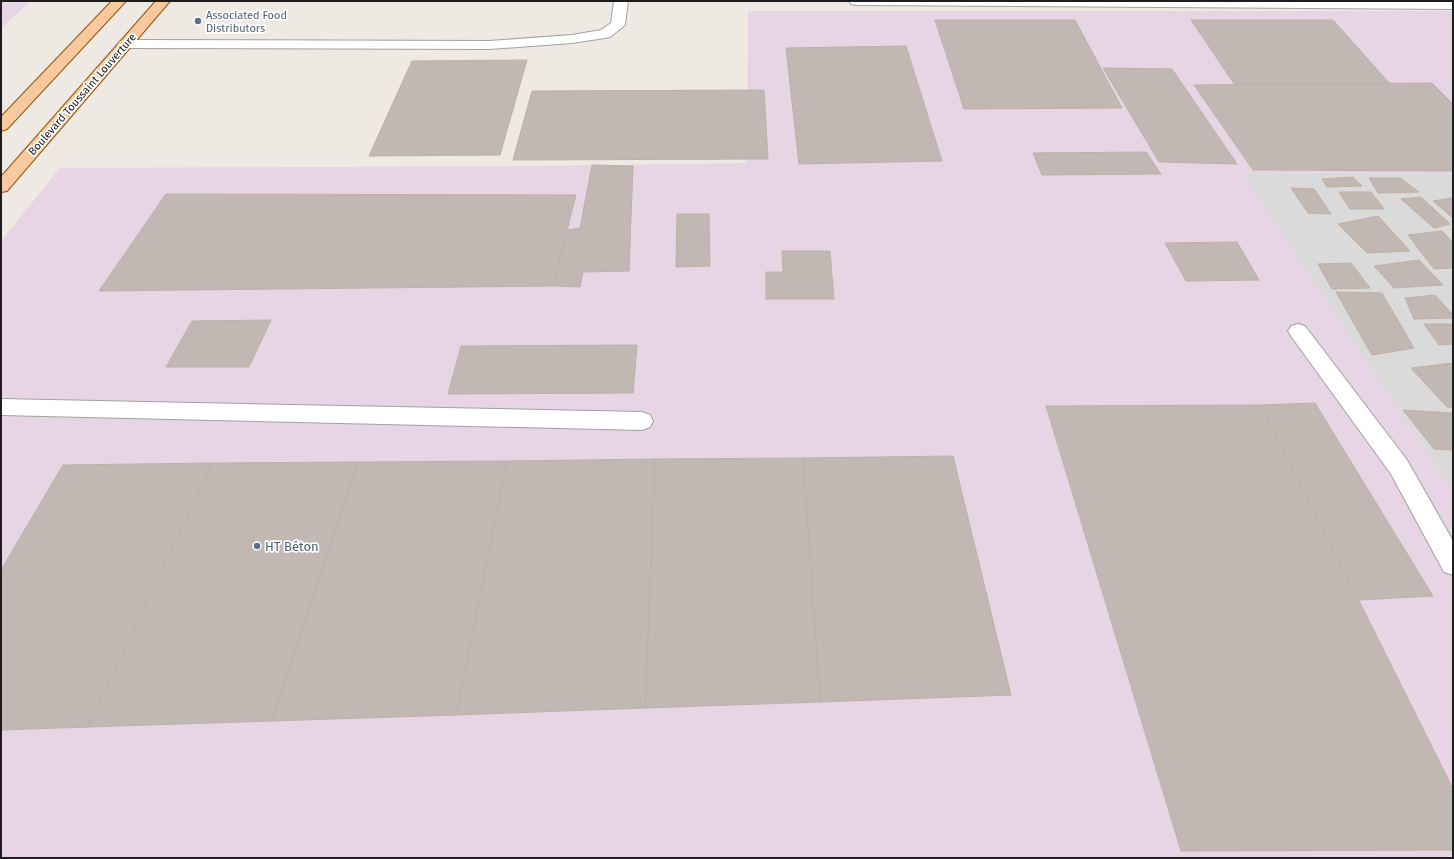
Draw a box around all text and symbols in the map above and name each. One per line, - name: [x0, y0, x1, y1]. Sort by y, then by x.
- place label: Associated Food Distributors: [206, 9, 287, 35]
- marker: Associated Food Distributors: [193, 16, 203, 26]
- street label: Boulevard Toussaint Louverture: [26, 31, 139, 158]
- place label: HT Béton: [265, 539, 319, 554]
- marker: HT Béton: [252, 541, 262, 551]

